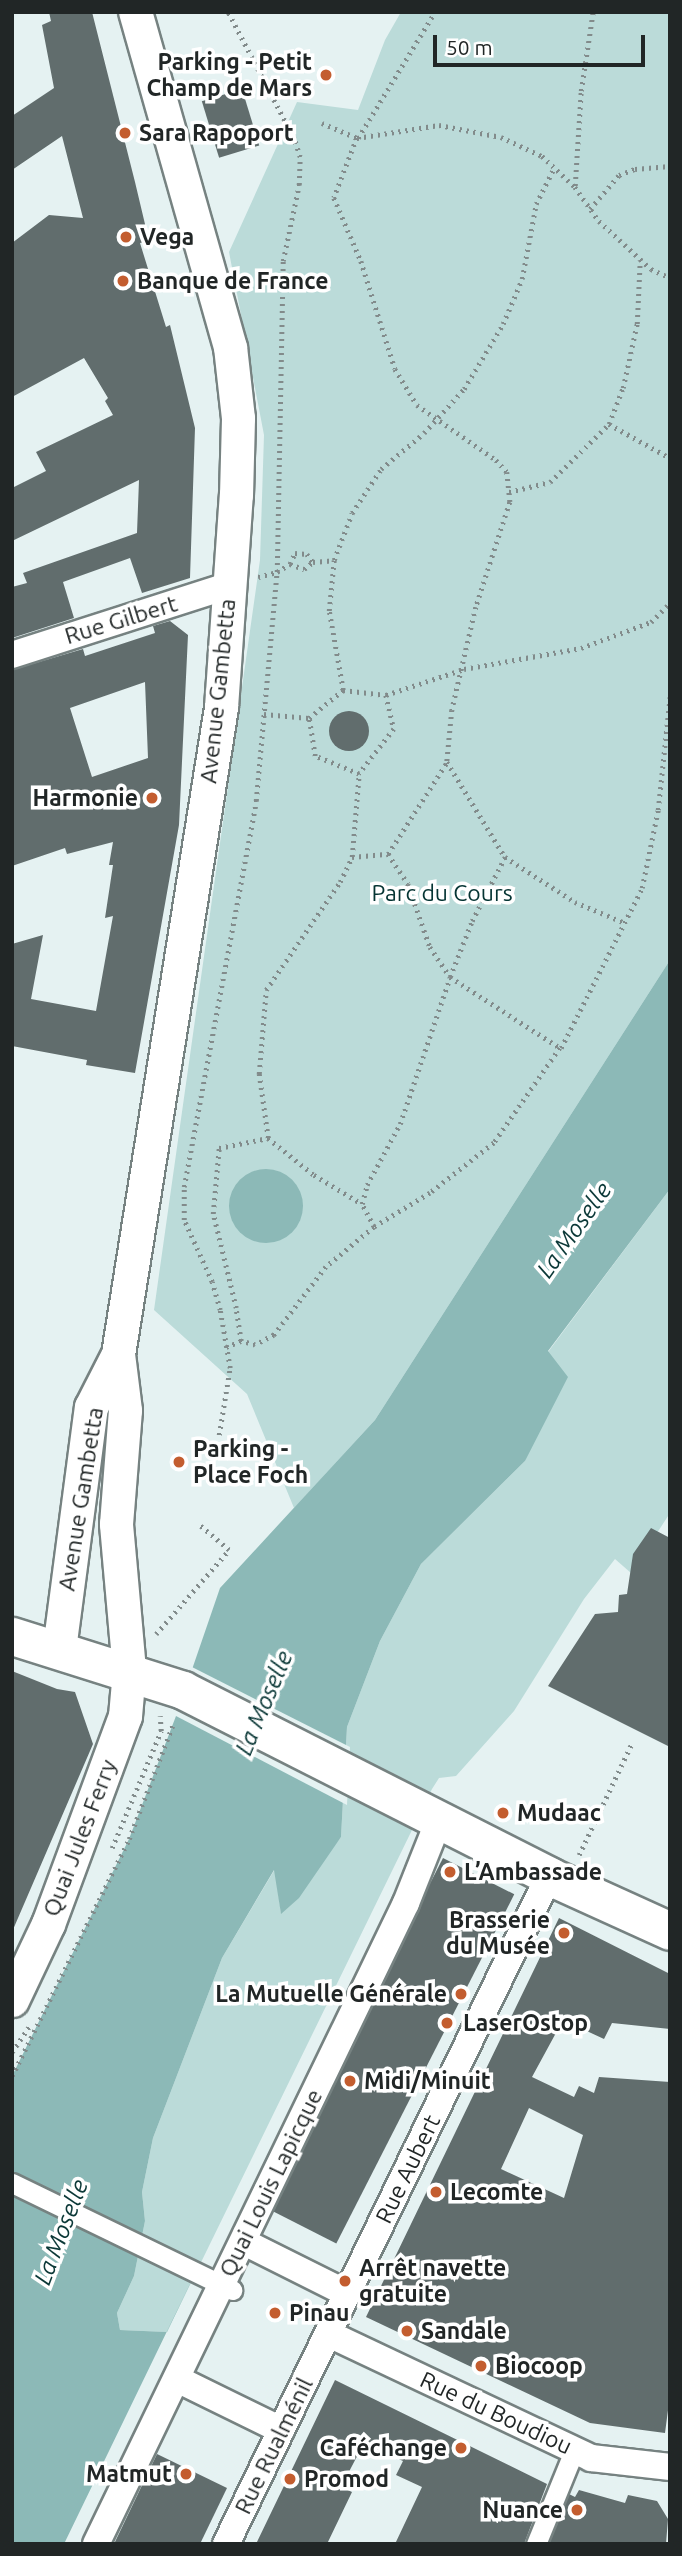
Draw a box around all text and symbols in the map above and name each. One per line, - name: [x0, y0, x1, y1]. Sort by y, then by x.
- scale bar: [437, 21, 649, 65]
- text: 50 m: [446, 35, 493, 59]
- place label: Parking - Petit Champ de Mars: [147, 48, 312, 102]
- marker: Parking - Petit Champ de Mars: [318, 67, 334, 83]
- place label: Sara Rapoport: [139, 119, 294, 147]
- marker: Sara Rapoport: [117, 125, 133, 141]
- place label: Vega: [140, 223, 194, 251]
- marker: Vega: [118, 229, 134, 245]
- place label: Banque de France: [137, 267, 328, 295]
- marker: Banque de France: [115, 273, 131, 289]
- street label: Rue Gilbert: [61, 590, 181, 650]
- street label: Avenue Gambetta: [195, 597, 241, 785]
- place label: Harmonie: [33, 784, 138, 812]
- marker: Harmonie: [144, 790, 160, 806]
- park label: Parc du Cours: [371, 879, 513, 907]
- water label: La Moselle: [531, 1177, 617, 1283]
- street label: Avenue Gambetta: [53, 1405, 109, 1593]
- place label: Parking - Place Foch: [193, 1435, 308, 1489]
- marker: Parking - Place Foch: [171, 1454, 187, 1470]
- water label: La Moselle: [229, 1647, 299, 1759]
- street label: Quai Jules Ferry: [37, 1756, 123, 1920]
- place label: Mudaac: [517, 1799, 601, 1827]
- marker: Mudaac: [495, 1805, 511, 1821]
- place label: L’Ambassade: [464, 1858, 602, 1886]
- marker: L’Ambassade: [442, 1864, 458, 1880]
- place label: Brasserie du Musée: [446, 1906, 550, 1960]
- marker: Brasserie du Musée: [556, 1925, 572, 1941]
- place label: La Mutuelle Générale: [215, 1980, 447, 2008]
- marker: La Mutuelle Générale: [453, 1986, 469, 2002]
- place label: LaserOstop: [463, 2009, 588, 2037]
- marker: LaserOstop: [437, 2013, 457, 2033]
- place label: Midi/Minuit: [364, 2067, 491, 2095]
- marker: Midi/Minuit: [342, 2073, 358, 2089]
- street label: Quai Louis Lapicque: [214, 2085, 328, 2281]
- street label: Rue Aubert: [370, 2110, 446, 2228]
- water label: La Moselle: [28, 2175, 94, 2289]
- place label: Lecomte: [450, 2178, 543, 2206]
- marker: Lecomte: [428, 2184, 444, 2200]
- place label: Arrêt navette gratuite: [359, 2254, 506, 2308]
- marker: Arrêt navette gratuite: [337, 2273, 353, 2289]
- place label: Pinau: [289, 2299, 349, 2327]
- marker: Pinau: [267, 2305, 283, 2321]
- place label: Sandale: [421, 2317, 507, 2345]
- marker: Sandale: [399, 2323, 415, 2339]
- place label: Biocoop: [495, 2352, 583, 2380]
- marker: Biocoop: [473, 2358, 489, 2374]
- street label: Rue du Boudiou: [416, 2366, 576, 2460]
- street label: Rue Rualménil: [229, 2373, 319, 2519]
- place label: Caféchange: [320, 2434, 447, 2462]
- marker: Caféchange: [453, 2440, 469, 2456]
- place label: Matmut: [86, 2460, 172, 2488]
- place label: Promod: [304, 2465, 389, 2493]
- marker: Matmut: [178, 2466, 194, 2482]
- marker: Promod: [282, 2471, 298, 2487]
- place label: Nuance: [482, 2496, 563, 2524]
- marker: Nuance: [569, 2502, 585, 2518]

